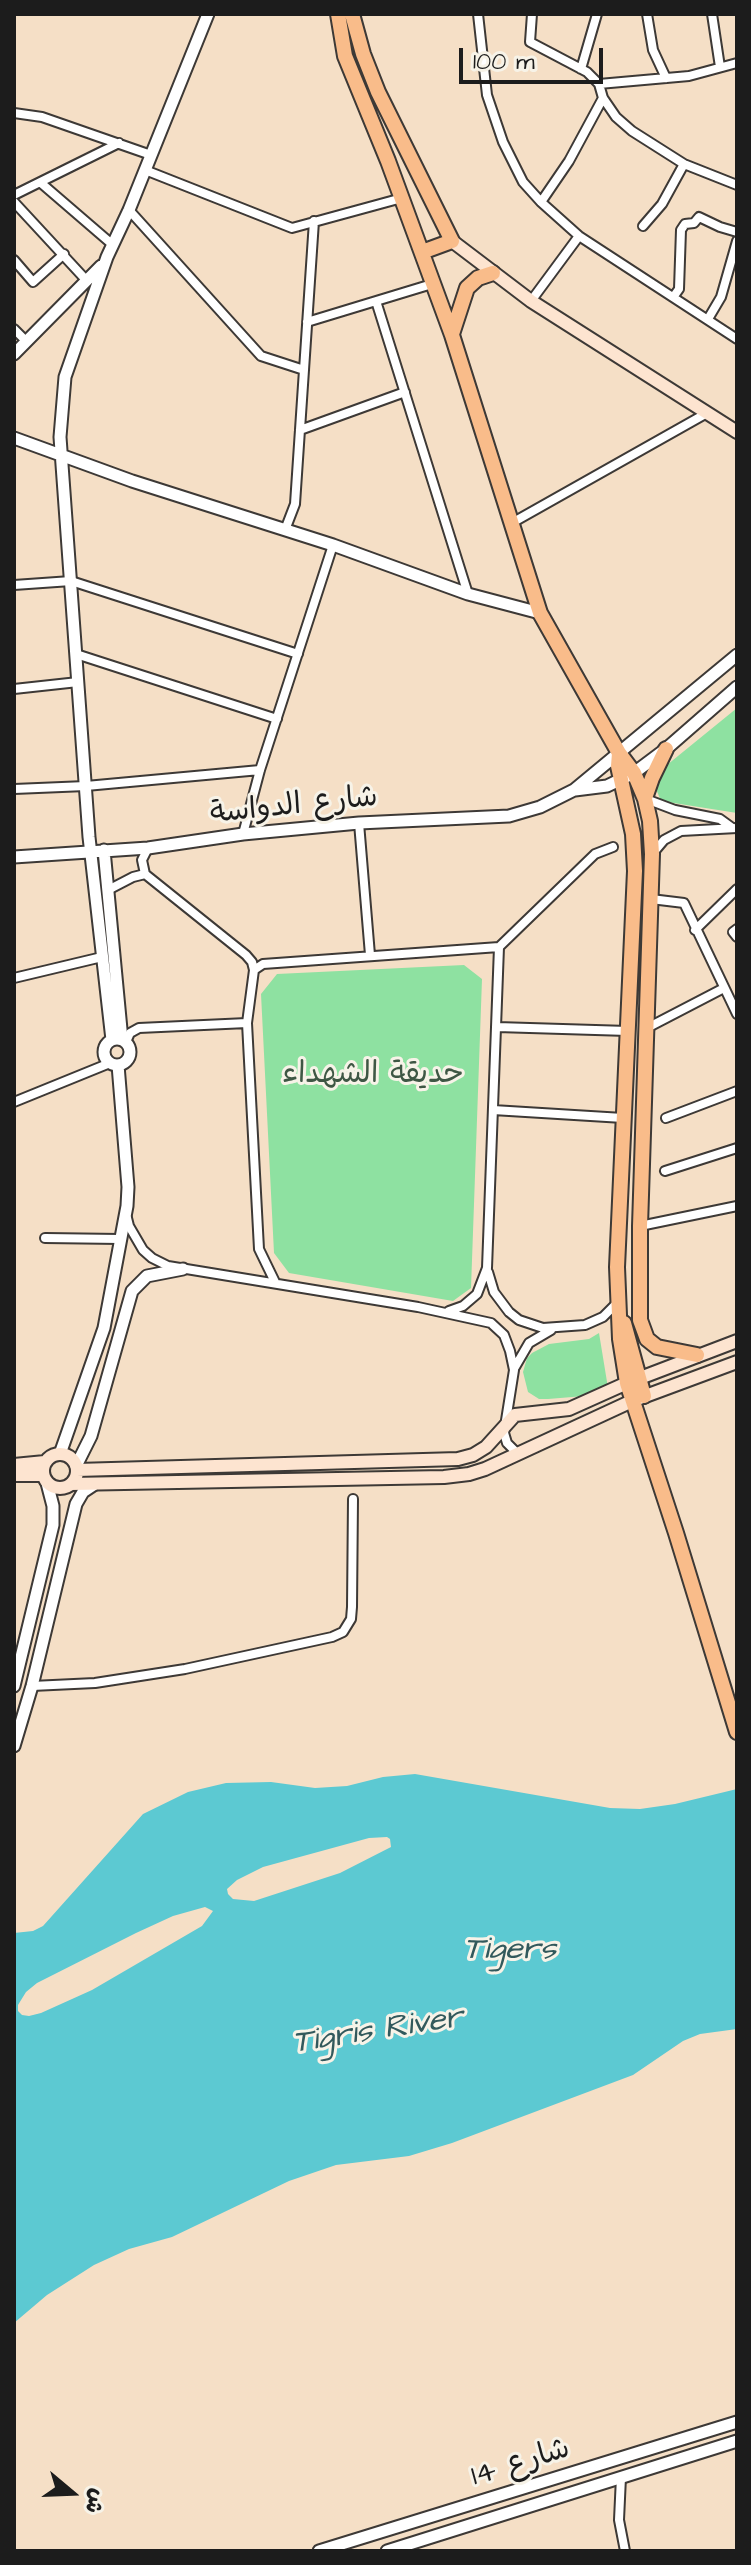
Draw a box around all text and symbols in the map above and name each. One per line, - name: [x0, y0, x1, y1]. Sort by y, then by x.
- scale bar: [463, 32, 607, 82]
- text: 100 m: [473, 45, 535, 79]
- street label: شارع الدواسة: [209, 780, 379, 834]
- park label: حديقة الشهداء: [282, 1058, 464, 1094]
- water label: Tigers: [464, 1932, 556, 1970]
- water label: Tigris River: [290, 2000, 466, 2064]
- street label: شارع 14: [467, 2432, 575, 2496]
- north arrow: [32, 2453, 112, 2533]
- text: ش: [77, 2484, 114, 2517]

